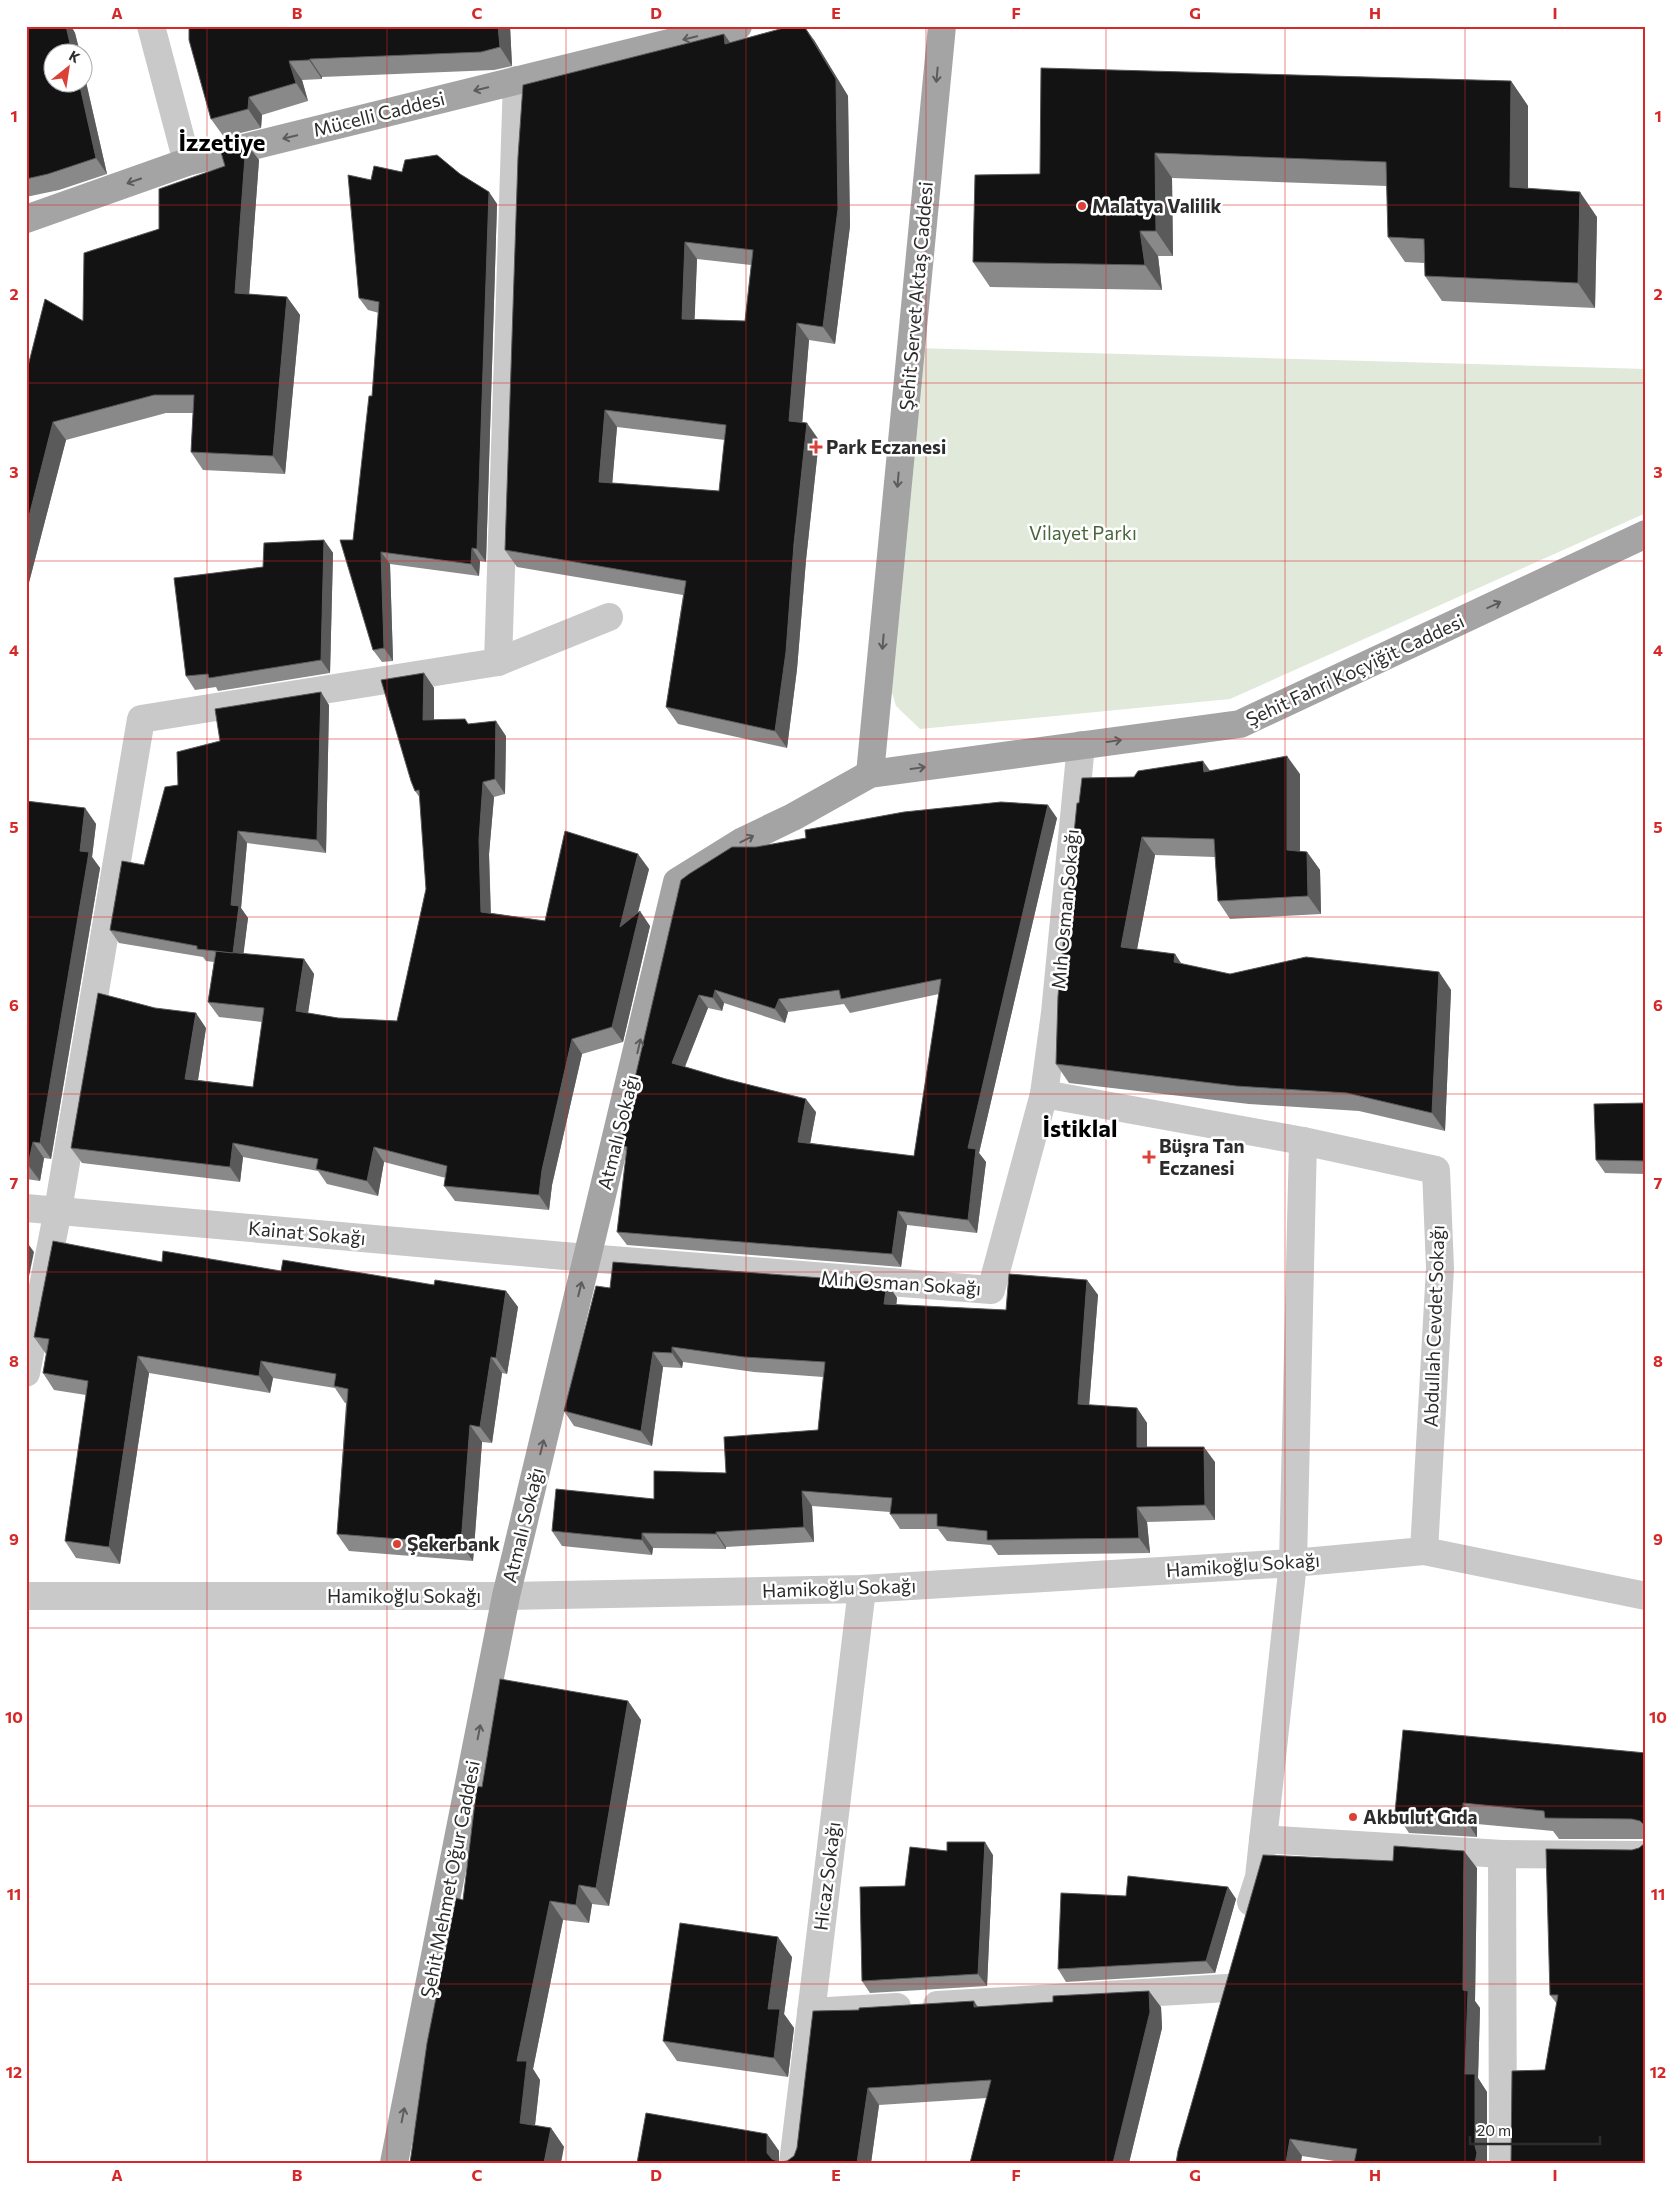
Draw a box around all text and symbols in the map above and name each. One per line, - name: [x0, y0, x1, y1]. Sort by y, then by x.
- text: A: [111, 3, 123, 22]
- text: B: [292, 3, 303, 22]
- text: C: [472, 3, 483, 22]
- text: D: [650, 3, 662, 22]
- text: E: [831, 3, 841, 22]
- text: F: [1011, 3, 1021, 22]
- text: G: [1189, 3, 1201, 22]
- text: H: [1369, 3, 1381, 22]
- text: I: [1552, 3, 1558, 22]
- one-way arrow: [683, 34, 699, 43]
- north arrow: [42, 42, 92, 92]
- text: K: [66, 47, 83, 66]
- one-way arrow: [932, 66, 942, 82]
- one-way arrow: [474, 85, 490, 94]
- street label: Mücelli Caddesi: [311, 86, 447, 141]
- text: 1: [10, 106, 18, 125]
- text: 1: [1654, 106, 1662, 125]
- district label: İzzetiye: [179, 127, 265, 156]
- one-way arrow: [282, 133, 298, 142]
- one-way arrow: [126, 177, 142, 186]
- street label: Şehit Servet Aktaş Caddesi: [894, 181, 937, 411]
- place label: Malatya Valilik: [1092, 194, 1222, 217]
- marker: Malatya Valilik: [1076, 200, 1088, 212]
- text: 2: [9, 284, 19, 303]
- text: 2: [1653, 284, 1663, 303]
- place label: Park Eczanesi: [826, 435, 946, 458]
- marker: Park Eczanesi: [810, 441, 822, 453]
- text: 3: [9, 462, 19, 481]
- text: 3: [1653, 462, 1663, 481]
- one-way arrow: [894, 472, 903, 488]
- park label: Vilayet Parkı: [1029, 521, 1137, 544]
- one-way arrow: [1486, 600, 1501, 609]
- street label: Şehit Fahri Koçyiğit Caddesi: [1242, 609, 1468, 730]
- one-way arrow: [878, 634, 888, 650]
- text: 4: [9, 640, 19, 659]
- text: 4: [1653, 640, 1663, 659]
- one-way arrow: [1106, 736, 1122, 746]
- one-way arrow: [910, 762, 926, 772]
- text: 5: [9, 817, 19, 836]
- text: 5: [1653, 817, 1663, 836]
- street label: Mıh Osman Sokağı: [1046, 828, 1083, 990]
- one-way arrow: [739, 834, 754, 843]
- text: 6: [9, 995, 19, 1014]
- text: 6: [1653, 995, 1663, 1014]
- one-way arrow: [635, 1038, 644, 1054]
- street label: Atmalı Sokağı: [592, 1072, 643, 1192]
- district label: İstiklal: [1043, 1113, 1117, 1142]
- place label: Büşra Tan Eczanesi: [1159, 1134, 1245, 1179]
- marker: Büşra Tan Eczanesi: [1143, 1151, 1155, 1163]
- text: 7: [10, 1173, 19, 1192]
- text: 7: [1654, 1173, 1663, 1192]
- street label: Kainat Sokağı: [247, 1216, 367, 1249]
- street label: Abdullah Cevdet Sokağı: [1418, 1224, 1449, 1428]
- street label: Mıh Osman Sokağı: [820, 1265, 982, 1300]
- one-way arrow: [576, 1281, 585, 1297]
- text: 8: [9, 1351, 19, 1370]
- text: 8: [1653, 1351, 1663, 1370]
- one-way arrow: [538, 1439, 547, 1455]
- street label: Atmalı Sokağı: [497, 1465, 548, 1585]
- text: 9: [9, 1529, 19, 1548]
- text: 9: [1653, 1529, 1663, 1548]
- place label: Şekerbank: [407, 1532, 500, 1555]
- marker: Şekerbank: [391, 1538, 403, 1550]
- street label: Hamikoğlu Sokağı: [1165, 1548, 1321, 1581]
- street label: Hamikoğlu Sokağı: [762, 1573, 916, 1602]
- street label: Hamikoğlu Sokağı: [327, 1584, 481, 1607]
- text: 10: [5, 1707, 23, 1726]
- text: 10: [1649, 1707, 1667, 1726]
- one-way arrow: [475, 1725, 485, 1741]
- street label: Şehit Mehmet Oğur Caddesi: [415, 1758, 484, 2000]
- place label: Akbulut Gıda: [1363, 1805, 1478, 1828]
- marker: Akbulut Gıda: [1347, 1811, 1359, 1823]
- street label: Hicaz Sokağı: [808, 1820, 845, 1932]
- text: 11: [7, 1884, 21, 1903]
- text: 11: [1651, 1884, 1665, 1903]
- text: 12: [6, 2062, 22, 2081]
- text: 12: [1650, 2062, 1666, 2081]
- one-way arrow: [399, 2107, 409, 2123]
- scale bar: [1470, 2114, 1600, 2146]
- text: 20 m: [1477, 2121, 1511, 2139]
- text: A: [111, 2165, 123, 2184]
- text: B: [292, 2165, 303, 2184]
- text: C: [472, 2165, 483, 2184]
- text: D: [650, 2165, 662, 2184]
- text: E: [831, 2165, 841, 2184]
- text: F: [1011, 2165, 1021, 2184]
- text: G: [1189, 2165, 1201, 2184]
- text: H: [1369, 2165, 1381, 2184]
- text: I: [1552, 2165, 1558, 2184]

